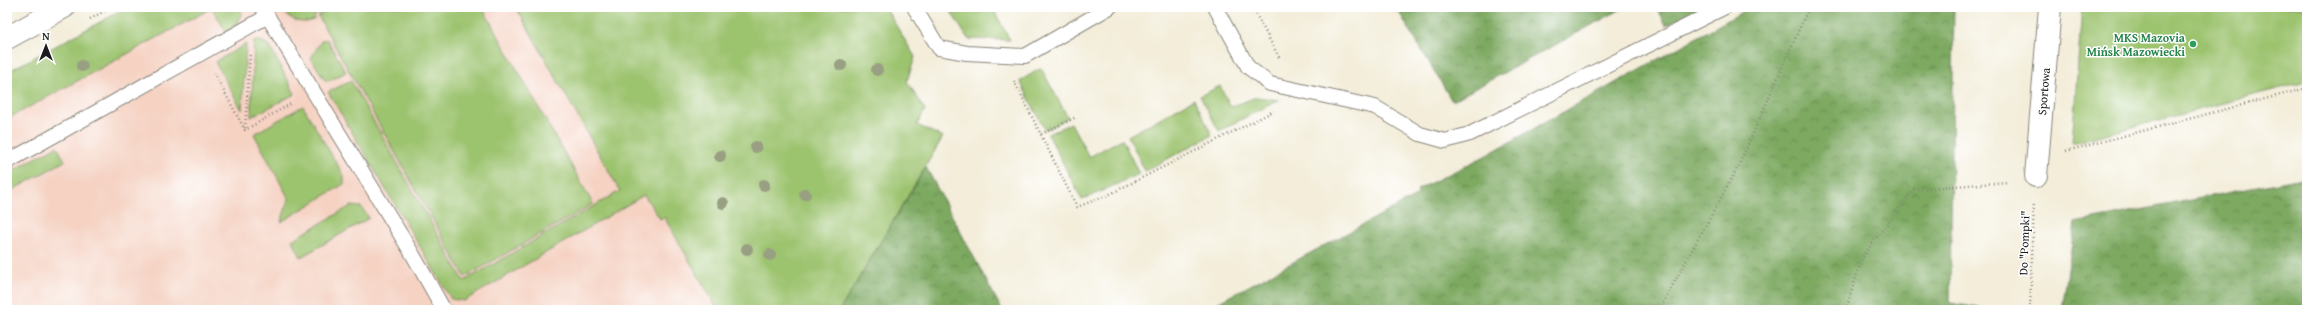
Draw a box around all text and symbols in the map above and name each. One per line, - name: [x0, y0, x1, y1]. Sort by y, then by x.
- north arrow: [26, 26, 66, 66]
- text: N: [42, 28, 50, 44]
- place label: MKS Mazovia Mińsk Mazowiecki: [2087, 29, 2186, 60]
- marker: MKS Mazovia Mińsk Mazowiecki: [2188, 39, 2198, 49]
- street label: Sportowa: [2033, 67, 2053, 116]
- street label: Do "Pompki": [2014, 210, 2034, 276]

